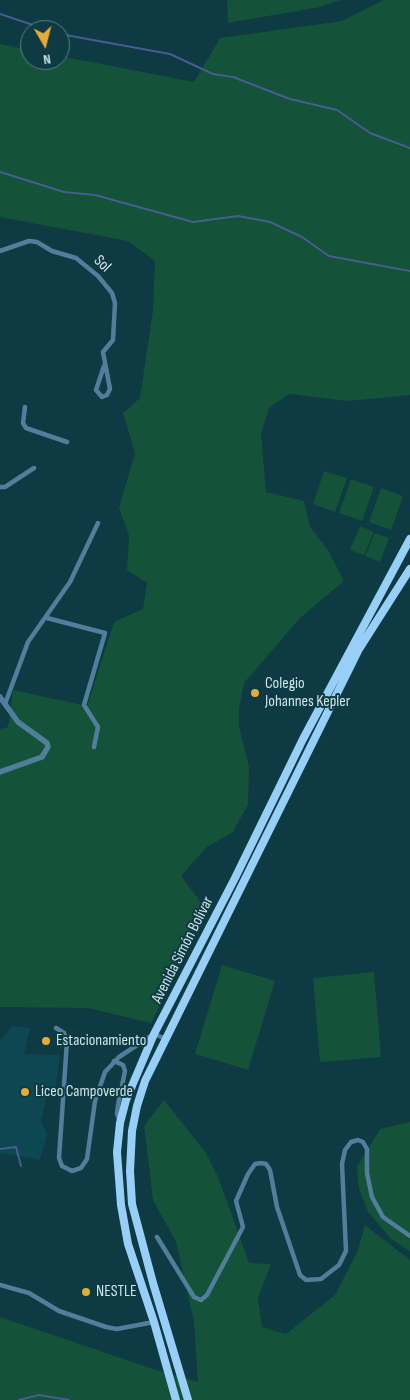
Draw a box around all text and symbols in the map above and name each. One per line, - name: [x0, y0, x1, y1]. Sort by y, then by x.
- north arrow: [20, 20, 70, 70]
- text: N: [42, 50, 52, 68]
- street label: Sol: [89, 251, 115, 277]
- place label: Colegio Johannes Kepler: [265, 674, 350, 712]
- marker: Colegio Johannes Kepler: [249, 687, 261, 699]
- street label: Avenida Simón Bolívar: [148, 894, 218, 1006]
- place label: Estacionamiento: [56, 1031, 146, 1051]
- marker: Estacionamiento: [40, 1035, 52, 1047]
- place label: Liceo Campoverde: [35, 1082, 133, 1102]
- marker: Liceo Campoverde: [19, 1086, 31, 1098]
- place label: NESTLE: [96, 1282, 136, 1302]
- marker: NESTLE: [80, 1286, 92, 1298]

